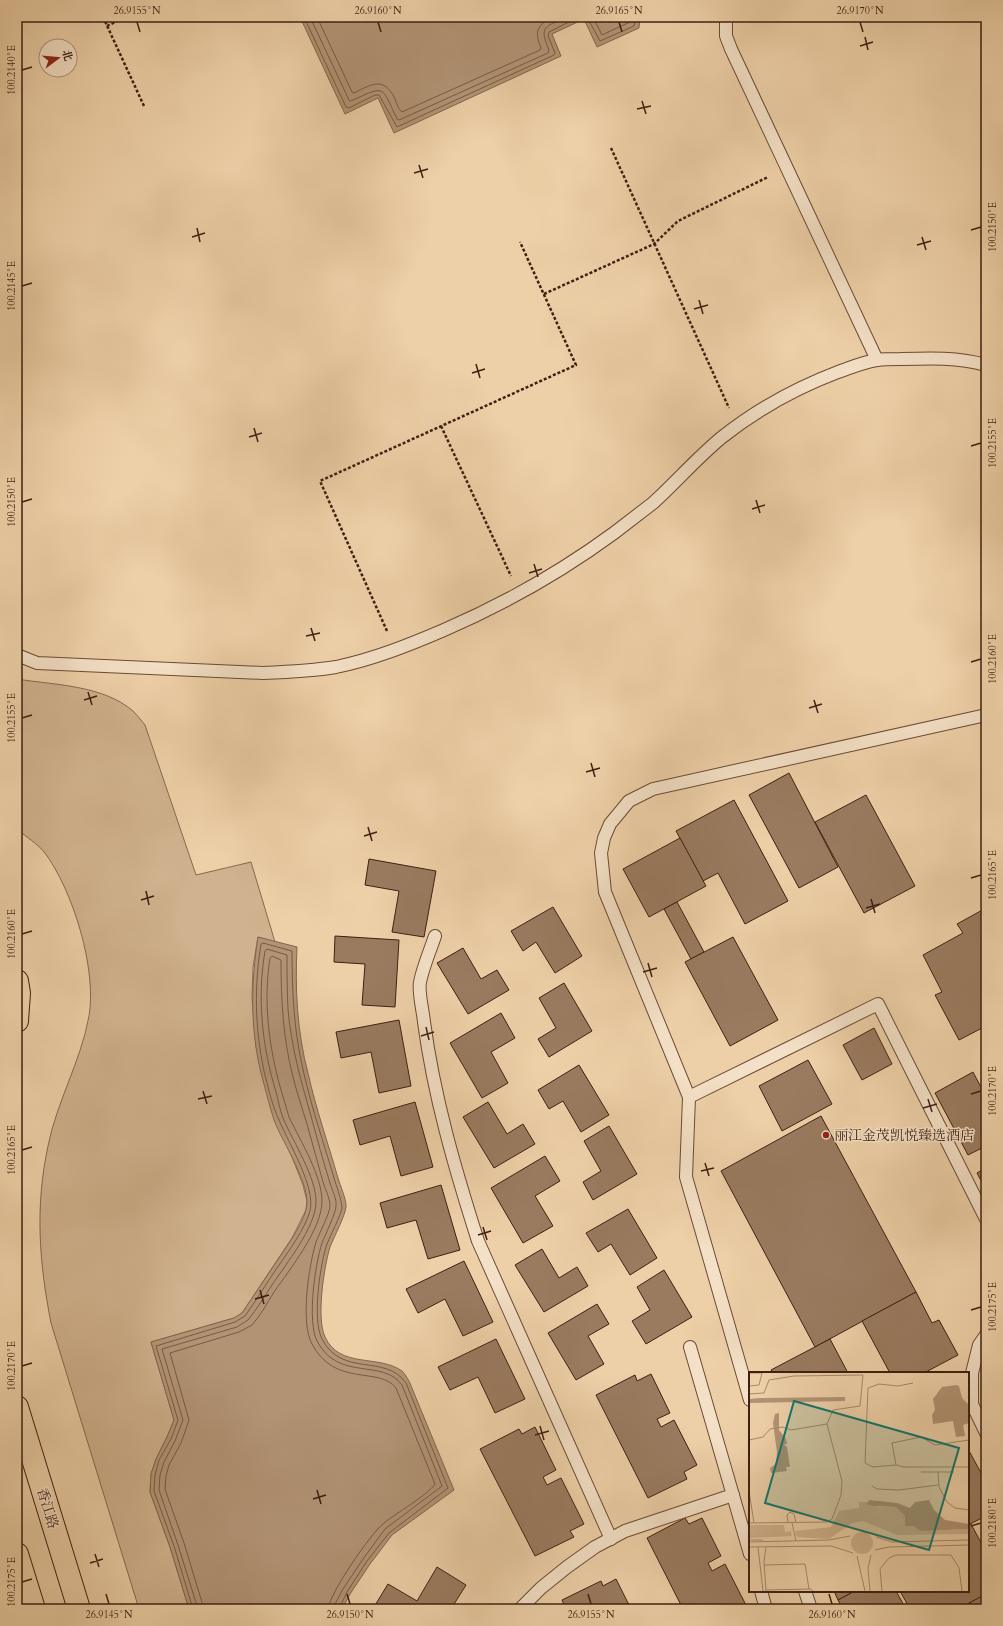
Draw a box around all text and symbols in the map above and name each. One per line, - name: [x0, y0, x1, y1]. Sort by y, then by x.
- text: 26.9155°N: [114, 4, 161, 18]
- text: 26.9160°N: [355, 4, 402, 18]
- text: 26.9165°N: [596, 4, 643, 18]
- text: 26.9170°N: [837, 4, 884, 18]
- north arrow: [38, 38, 78, 78]
- text: 100.2140°E: [5, 45, 19, 95]
- text: 北: [58, 48, 76, 63]
- text: 100.2150°E: [986, 202, 1000, 252]
- text: 100.2145°E: [5, 261, 19, 311]
- text: 100.2155°E: [986, 418, 1000, 468]
- text: 100.2150°E: [5, 477, 19, 527]
- text: 100.2160°E: [986, 634, 1000, 684]
- text: 100.2155°E: [5, 693, 19, 743]
- text: 100.2165°E: [986, 850, 1000, 900]
- text: 100.2160°E: [5, 909, 19, 959]
- text: 100.2170°E: [986, 1066, 1000, 1116]
- text: 100.2165°E: [5, 1125, 19, 1175]
- place label: 丽江金茂凯悦臻选酒店: [834, 1126, 974, 1145]
- marker: 丽江金茂凯悦臻选酒店: [821, 1130, 831, 1140]
- text: 100.2175°E: [986, 1282, 1000, 1332]
- text: 100.2170°E: [5, 1341, 19, 1391]
- inset map: [749, 1372, 969, 1592]
- street label: 香江路: [32, 1485, 63, 1531]
- text: 100.2180°E: [986, 1498, 1000, 1548]
- text: 100.2175°E: [5, 1557, 19, 1607]
- text: 26.9145°N: [86, 1608, 133, 1622]
- text: 26.9150°N: [327, 1608, 374, 1622]
- text: 26.9155°N: [568, 1608, 615, 1622]
- text: 26.9160°N: [809, 1608, 856, 1622]

